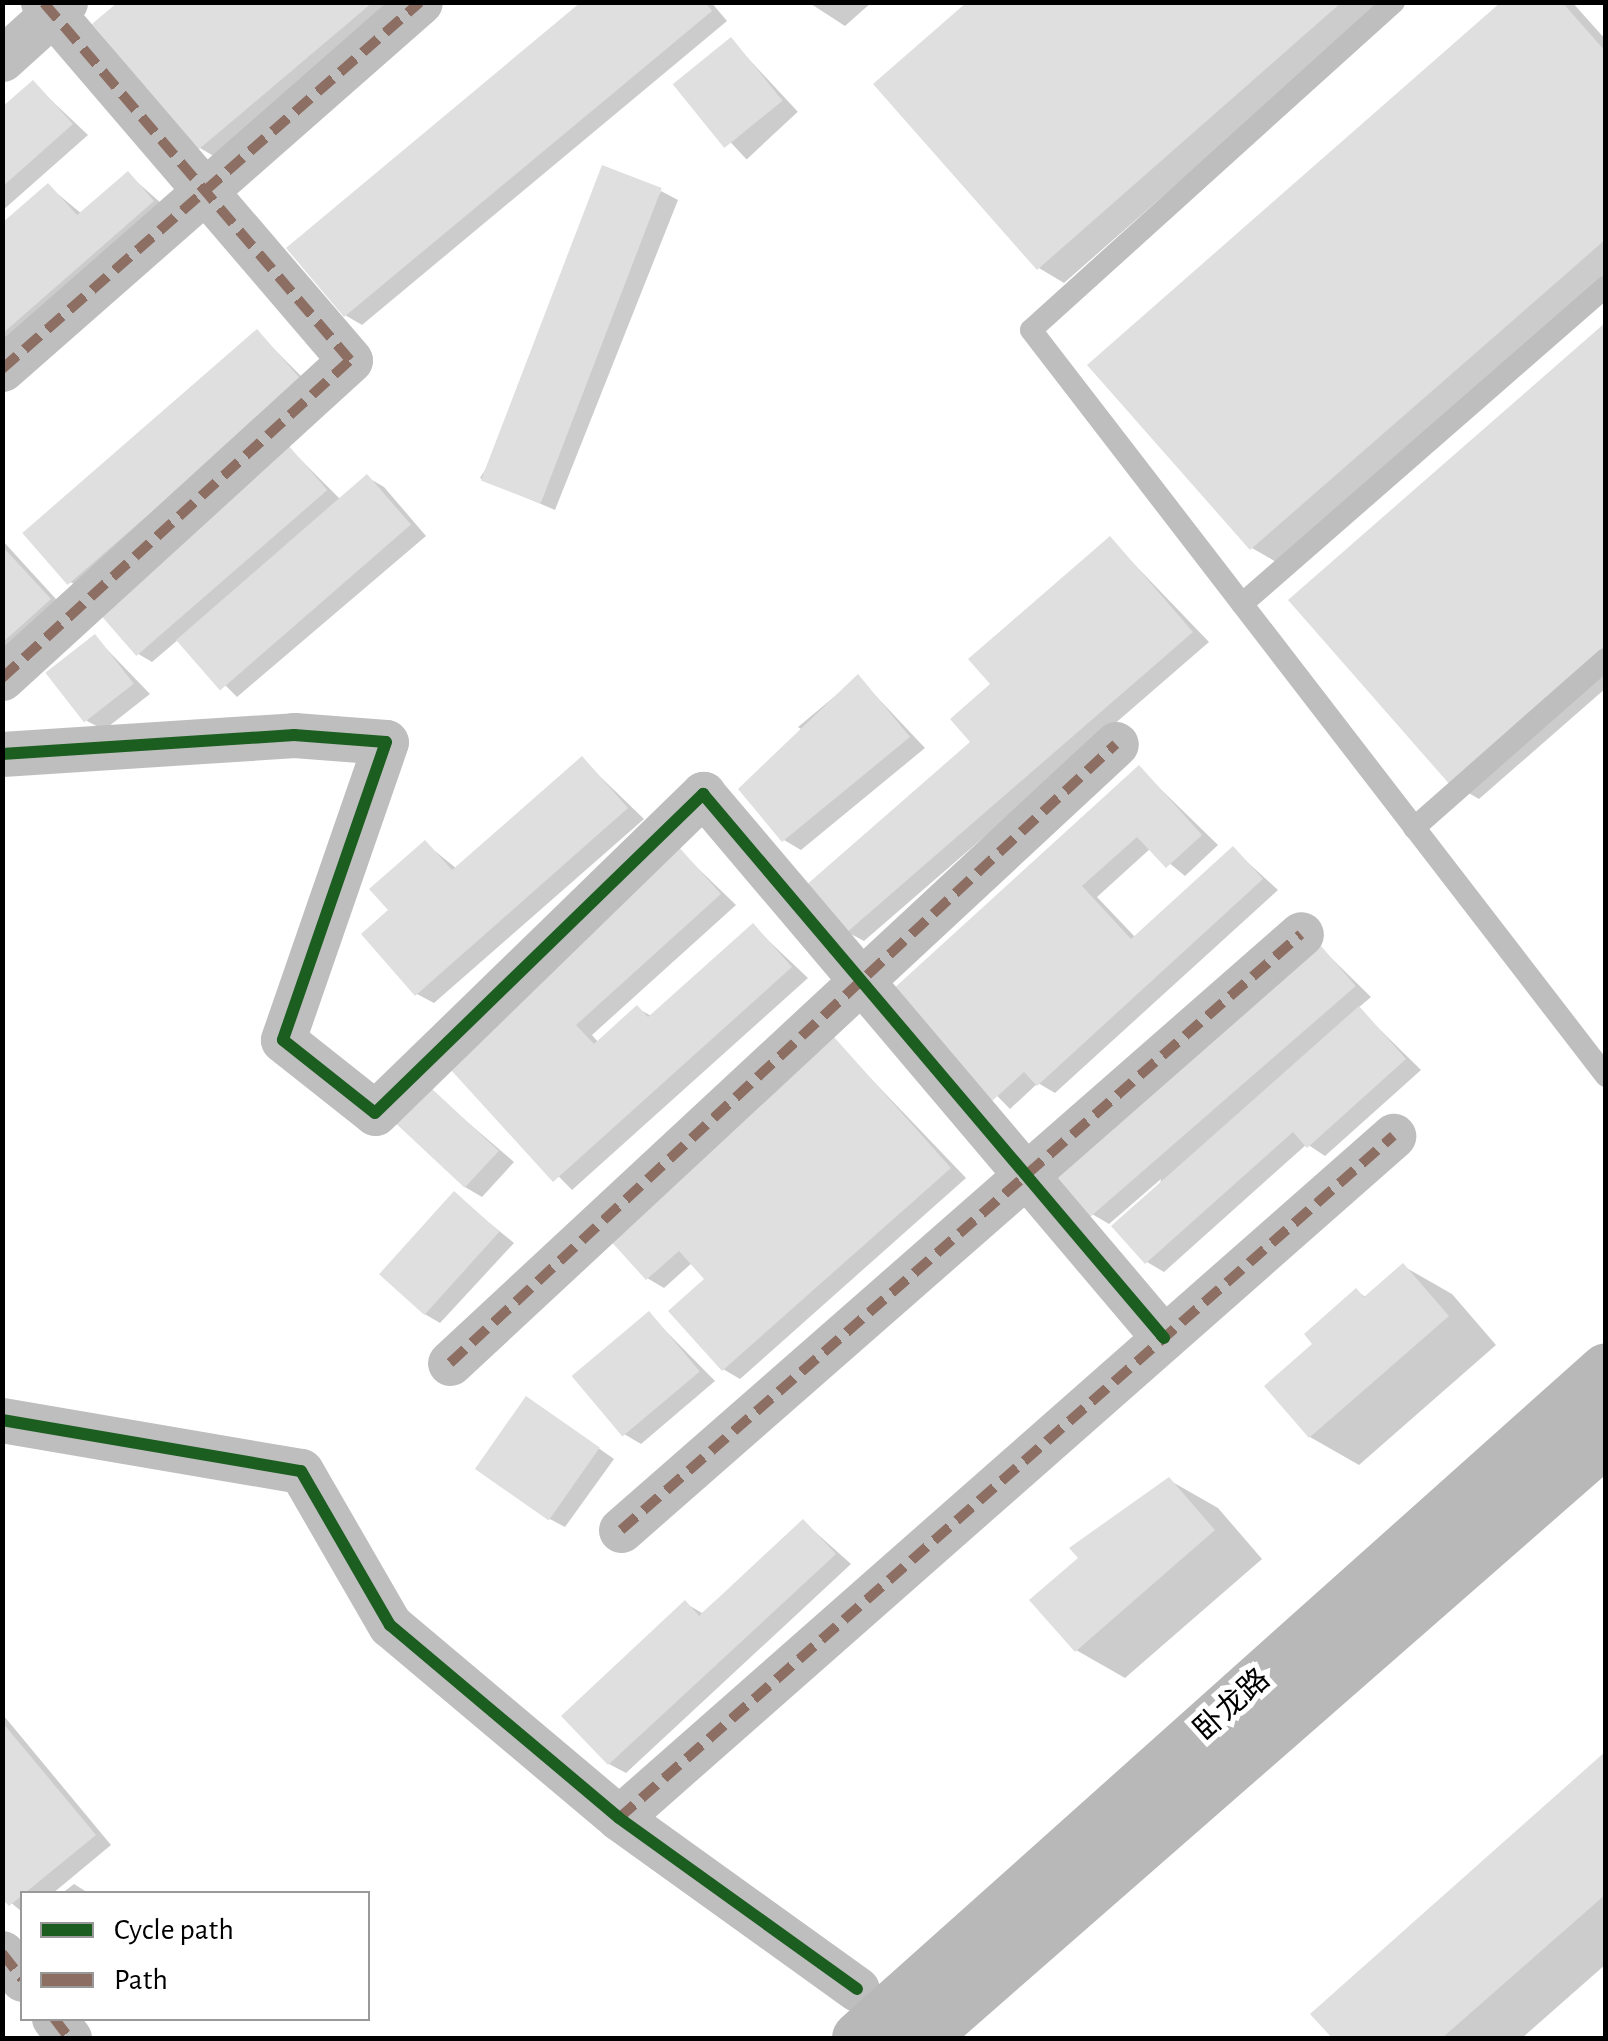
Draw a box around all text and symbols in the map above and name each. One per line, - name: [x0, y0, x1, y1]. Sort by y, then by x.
- street label: 卧龙路: [1187, 1662, 1277, 1748]
- legend: [20, 1891, 370, 2021]
- text: Cycle path: [114, 1915, 234, 1945]
- text: Path: [114, 1965, 168, 1995]

